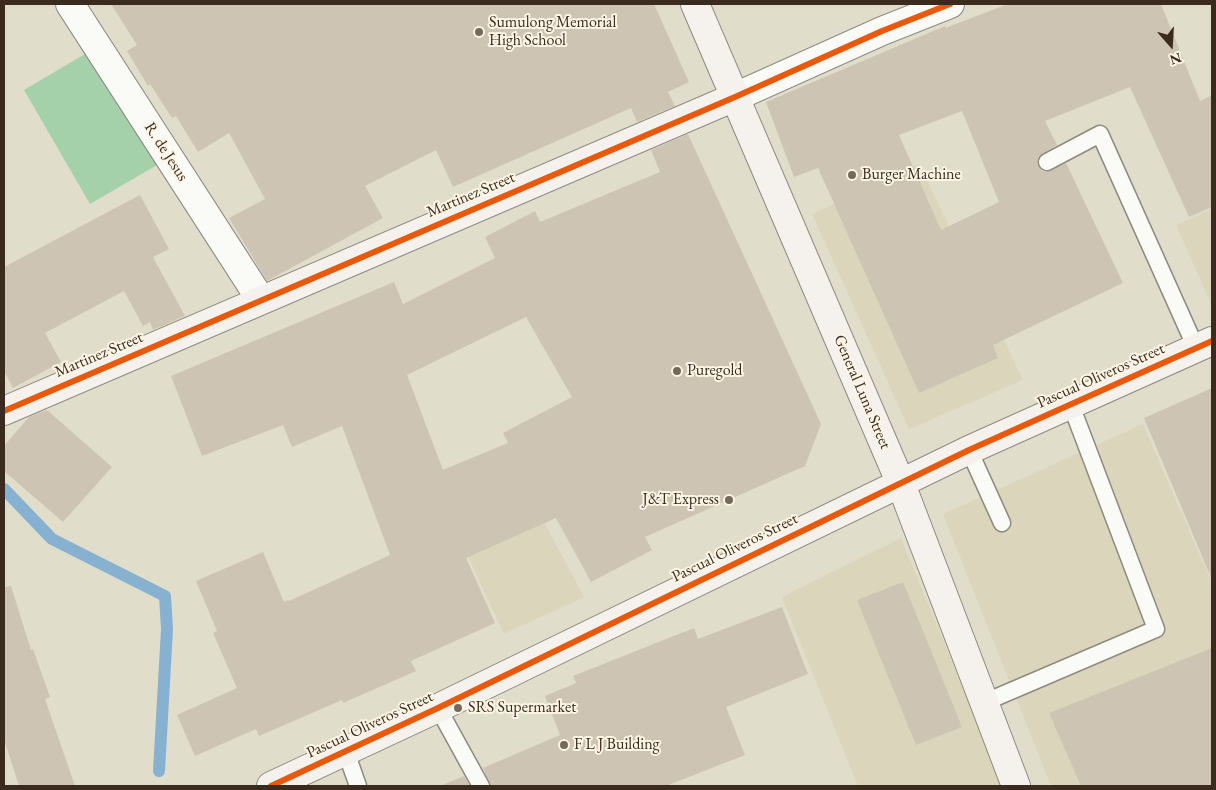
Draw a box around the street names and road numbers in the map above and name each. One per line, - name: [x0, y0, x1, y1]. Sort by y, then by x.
- street label: R. de Jesus: [140, 119, 192, 185]
- street label: Martinez Street: [424, 168, 518, 222]
- street label: Martinez Street: [52, 328, 146, 382]
- street label: General Luna Street: [829, 332, 895, 452]
- street label: Pascual Oliveros Street: [1034, 339, 1168, 413]
- street label: Pascual Oliveros Street: [669, 509, 801, 587]
- street label: Pascual Oliveros Street: [304, 687, 436, 763]

